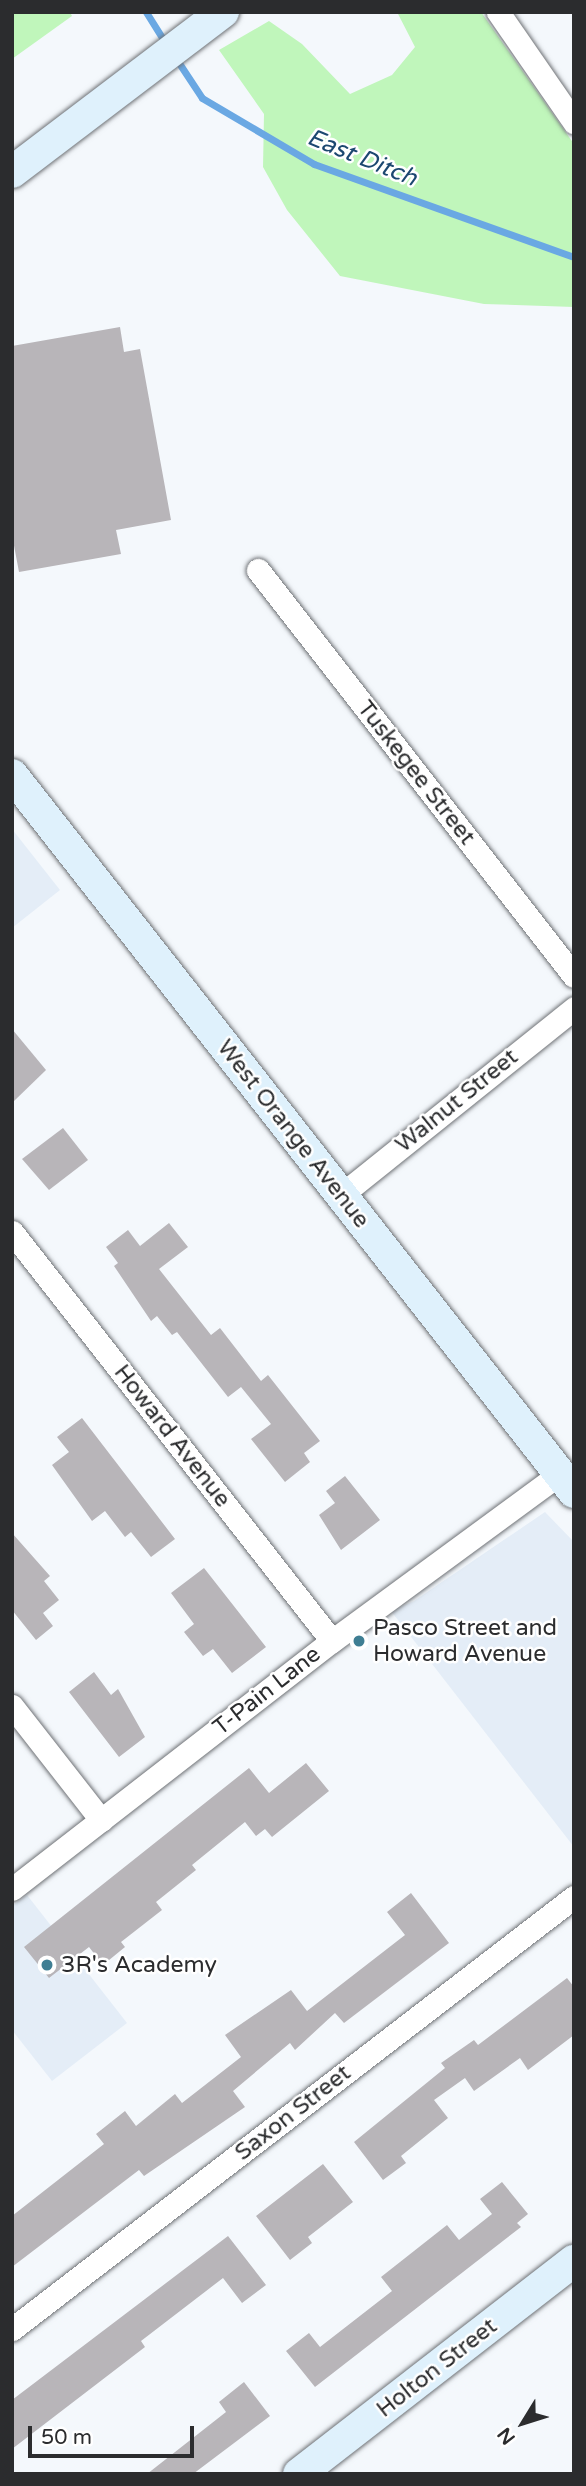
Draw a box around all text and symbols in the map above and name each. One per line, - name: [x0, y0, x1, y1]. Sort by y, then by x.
- water label: East Ditch: [303, 123, 421, 193]
- street label: Tuskegee Street: [351, 695, 481, 851]
- street label: West Orange Avenue: [211, 1034, 375, 1234]
- street label: Walnut Street: [390, 1043, 524, 1159]
- street label: Howard Avenue: [108, 1359, 236, 1513]
- place label: Pasco Street and Howard Avenue: [373, 1614, 557, 1668]
- marker: Pasco Street and Howard Avenue: [351, 1633, 367, 1649]
- street label: T-Pain Lane: [208, 1641, 326, 1741]
- place label: 3R's Academy: [61, 1951, 217, 1979]
- marker: 3R's Academy: [39, 1957, 55, 1973]
- street label: Saxon Street: [230, 2059, 356, 2167]
- street label: Holton Street: [371, 2312, 503, 2424]
- north arrow: [488, 2388, 558, 2458]
- scale bar: [32, 2412, 198, 2456]
- text: N: [493, 2423, 520, 2449]
- text: 50 m: [41, 2425, 92, 2450]

